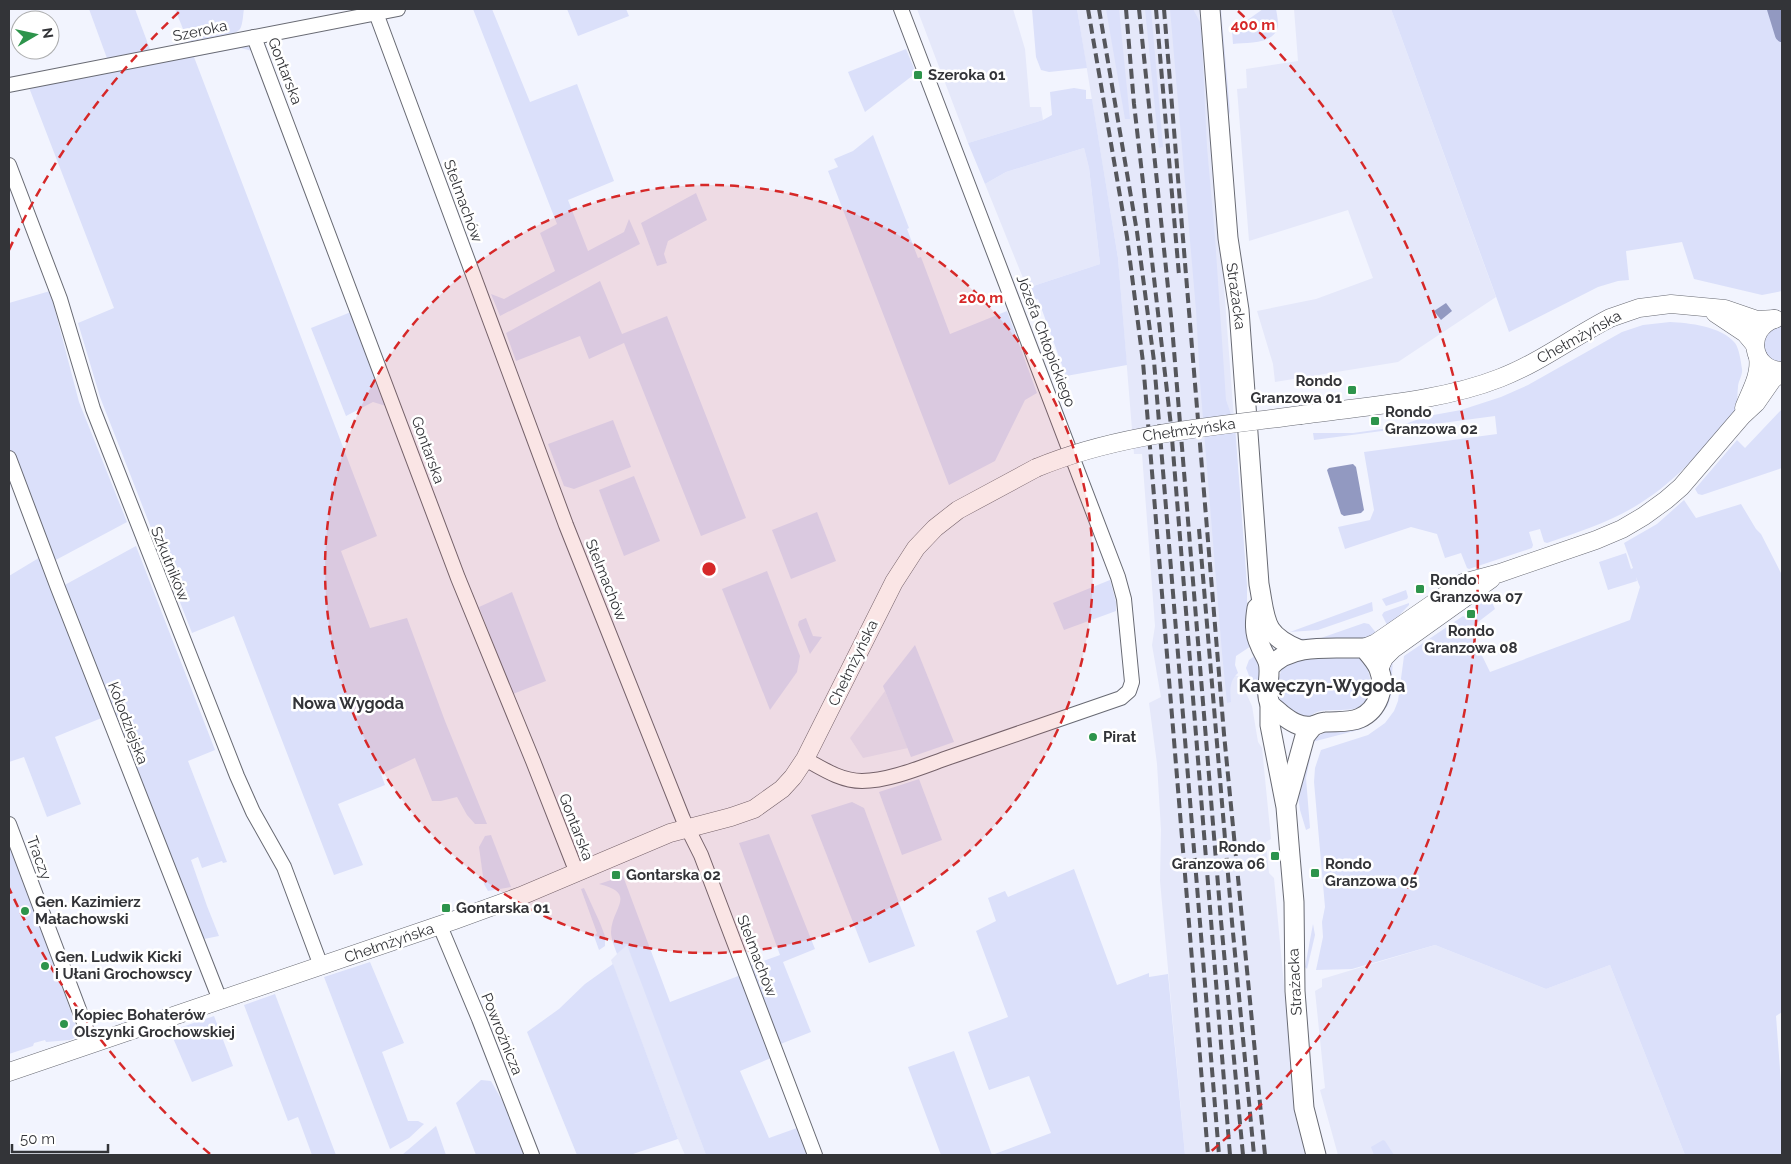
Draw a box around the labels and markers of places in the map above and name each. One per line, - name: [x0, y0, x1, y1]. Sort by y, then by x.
- place label: Szeroka 01: [928, 66, 1006, 84]
- marker: Szeroka 01: [912, 69, 924, 81]
- place label: Rondo Granzowa 01: [1250, 372, 1343, 407]
- marker: Rondo Granzowa 01: [1346, 384, 1358, 396]
- place label: Rondo Granzowa 02: [1385, 403, 1478, 438]
- marker: Rondo Granzowa 02: [1369, 415, 1381, 427]
- centre of rings: [700, 560, 718, 578]
- place label: Rondo Granzowa 07: [1430, 571, 1523, 606]
- marker: Rondo Granzowa 07: [1414, 583, 1426, 595]
- marker: Rondo Granzowa 08: [1465, 608, 1477, 620]
- place label: Rondo Granzowa 08: [1424, 622, 1518, 657]
- place label: Pirat: [1103, 728, 1136, 746]
- marker: Pirat: [1087, 731, 1099, 743]
- place label: Rondo Granzowa 06: [1172, 838, 1265, 873]
- marker: Rondo Granzowa 06: [1269, 850, 1281, 862]
- place label: Rondo Granzowa 05: [1325, 855, 1418, 890]
- place label: Gontarska 02: [626, 866, 721, 884]
- marker: Rondo Granzowa 05: [1309, 867, 1321, 879]
- marker: Gontarska 02: [610, 869, 622, 881]
- place label: Gen. Kazimierz Małachowski: [35, 893, 141, 928]
- place label: Gontarska 01: [456, 899, 550, 917]
- marker: Gontarska 01: [440, 902, 452, 914]
- marker: Gen. Kazimierz Małachowski: [19, 905, 31, 917]
- place label: Gen. Ludwik Kicki i Ułani Grochowscy: [55, 948, 193, 983]
- marker: Gen. Ludwik Kicki i Ułani Grochowscy: [39, 960, 51, 972]
- place label: Kopiec Bohaterów Olszynki Grochowskiej: [74, 1006, 235, 1041]
- marker: Kopiec Bohaterów Olszynki Grochowskiej: [58, 1018, 70, 1030]

